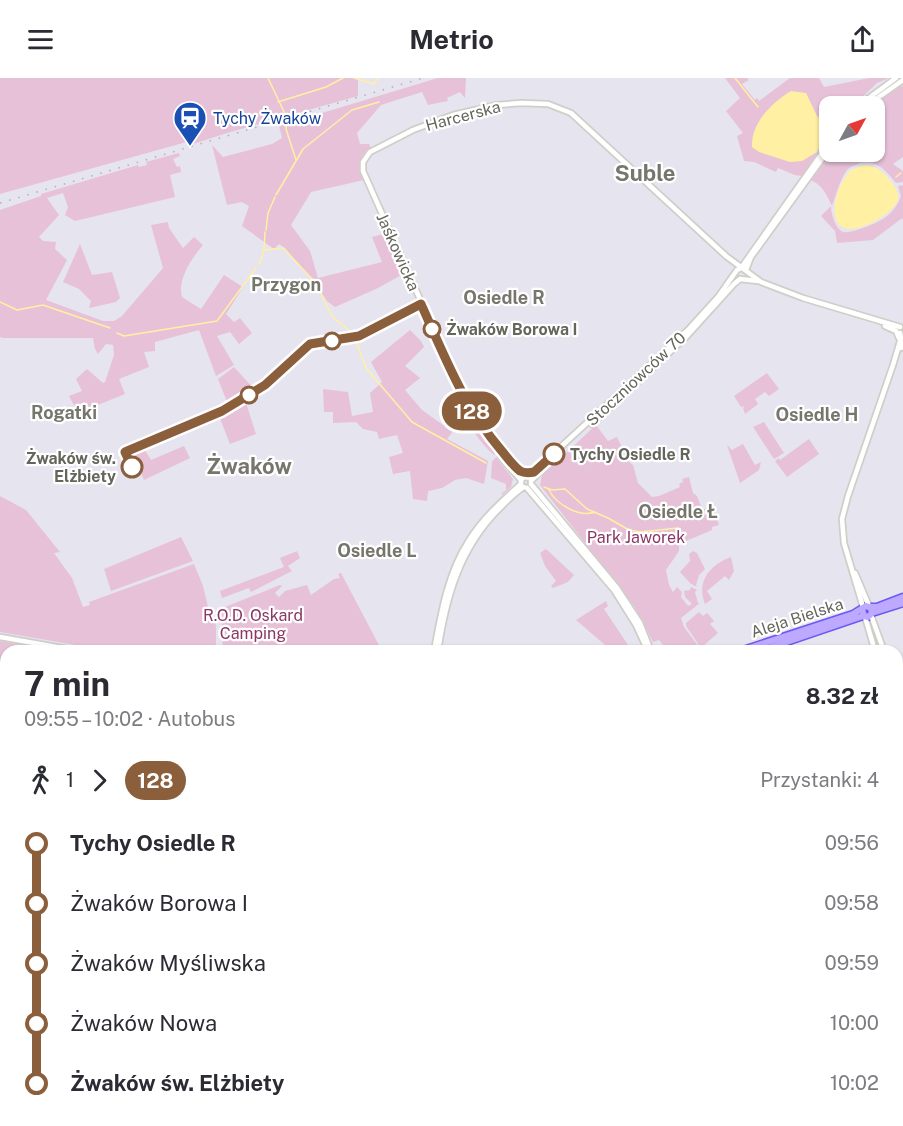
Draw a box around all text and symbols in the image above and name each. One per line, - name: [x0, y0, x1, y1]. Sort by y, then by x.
- icon: menu: [24, 23, 57, 56]
- text: Metrio: [409, 23, 494, 55]
- icon: share: [846, 23, 879, 56]
- north arrow: [819, 96, 885, 162]
- map controls: [819, 96, 885, 162]
- street label: Harcerska: [423, 97, 503, 135]
- station icon: Tychy Żwaków: [172, 100, 208, 147]
- place label: Tychy Żwaków: [213, 108, 322, 128]
- district label: Suble: [614, 160, 676, 186]
- street label: Jaśkowicka: [372, 210, 424, 294]
- district label: Przygon: [251, 274, 321, 295]
- district label: Osiedle R: [463, 287, 545, 308]
- place label: Żwaków Borowa I: [446, 319, 578, 339]
- marker: Żwaków Borowa I: [423, 320, 441, 338]
- street label: Stoczniowców 70: [582, 328, 690, 430]
- unlabelled marker: [323, 332, 341, 350]
- unlabelled marker: [240, 386, 258, 404]
- line badge: 128: [438, 392, 506, 430]
- text: 128: [454, 399, 490, 424]
- district label: Rogatki: [31, 402, 97, 423]
- district label: Osiedle H: [776, 404, 858, 425]
- marker: Tychy Osiedle R: [543, 443, 565, 465]
- place label: Tychy Osiedle R: [570, 445, 691, 464]
- place label: Żwaków św. Elżbiety: [26, 448, 116, 486]
- district label: Żwaków: [206, 453, 292, 479]
- marker: Żwaków św. Elżbiety: [121, 456, 143, 478]
- district label: Osiedle Ł: [638, 501, 718, 522]
- park label: Park Jaworek: [587, 528, 685, 547]
- district label: Osiedle L: [337, 540, 417, 561]
- street label: Aleja Bielska: [748, 594, 846, 642]
- park label: R.O.D. Oskard Camping: [203, 606, 303, 643]
- text: 7 min: [24, 665, 110, 703]
- text: 8.32 zł: [806, 683, 879, 709]
- text: 09:55 – 10:02 · Autobus: [24, 707, 235, 731]
- icon: walk: [24, 764, 57, 797]
- icon: forward: [83, 764, 116, 797]
- text: 1: [66, 768, 74, 792]
- text: 128: [137, 768, 174, 793]
- text: Przystanki: 4: [760, 768, 879, 792]
- text: Tychy Osiedle R: [70, 830, 236, 856]
- text: 09:56: [825, 831, 879, 855]
- text: Żwaków Borowa I: [70, 890, 248, 916]
- text: 09:58: [824, 891, 879, 915]
- text: Żwaków Myśliwska: [70, 950, 266, 976]
- text: 09:59: [825, 951, 879, 975]
- text: Żwaków Nowa: [70, 1010, 217, 1036]
- text: 10:00: [830, 1011, 879, 1035]
- text: Żwaków św. Elżbiety: [70, 1070, 284, 1096]
- text: 10:02: [830, 1071, 879, 1095]

